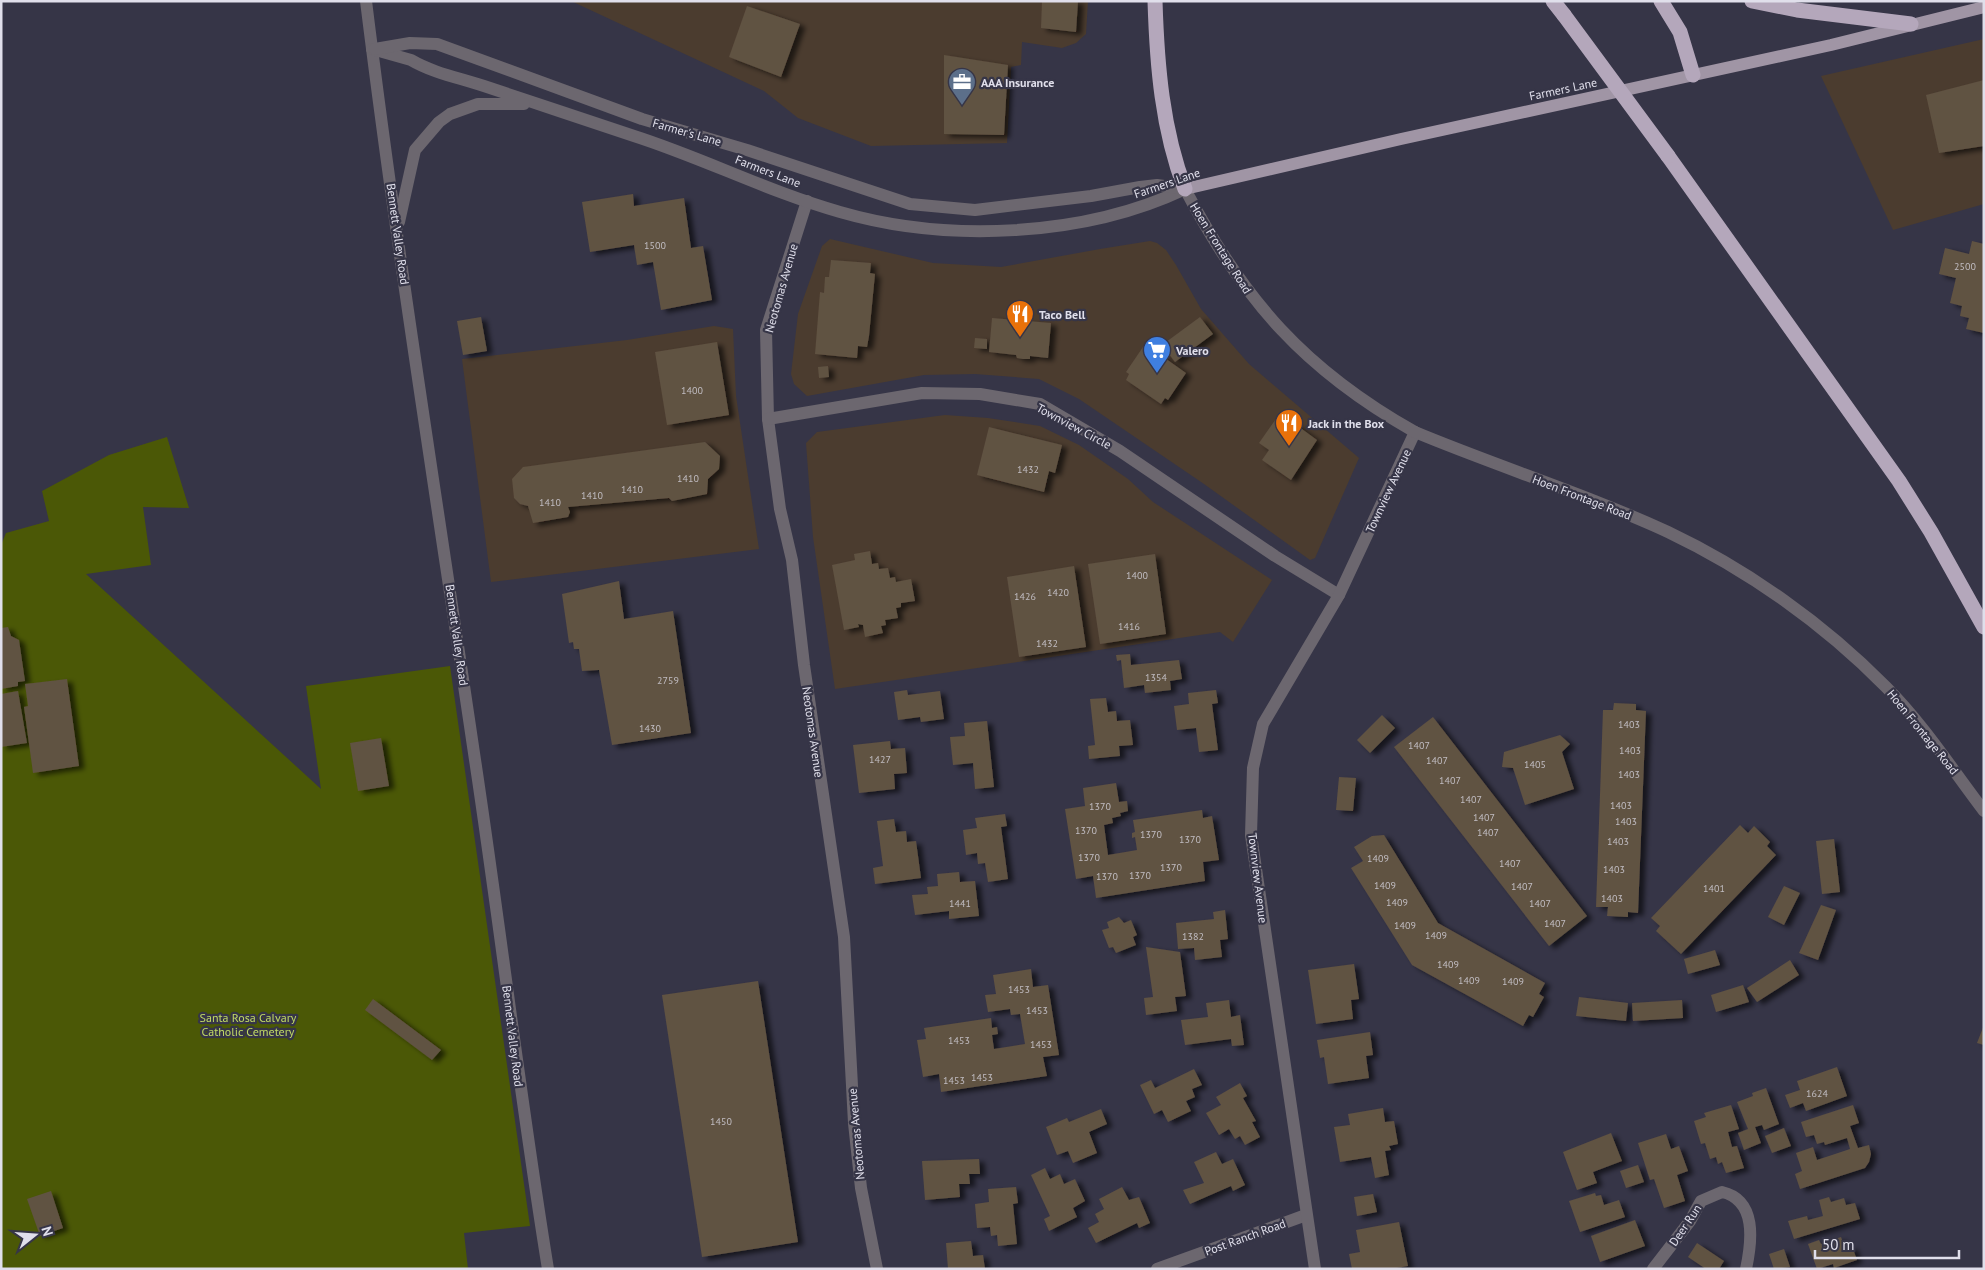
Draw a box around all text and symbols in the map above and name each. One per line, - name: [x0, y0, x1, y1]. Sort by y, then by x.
- office icon: AAA Insurance: [947, 67, 977, 106]
- street label: Farmers Lane: [1528, 74, 1598, 104]
- place label: AAA Insurance: [981, 75, 1054, 90]
- street label: Farmer's Lane: [651, 115, 723, 149]
- street label: Farmers Lane: [733, 152, 803, 190]
- street label: Farmers Lane: [1132, 165, 1202, 201]
- street label: Bennett Valley Road: [383, 182, 413, 286]
- street label: Hoen Frontage Road: [1187, 200, 1255, 296]
- house number: 1500: [644, 239, 666, 252]
- street label: Neotomas Avenue: [761, 242, 801, 334]
- house number: 2500: [1954, 260, 1976, 273]
- restaurant icon: Taco Bell: [1005, 299, 1035, 338]
- place label: Taco Bell: [1039, 307, 1086, 322]
- supermarket icon: Valero: [1142, 335, 1172, 374]
- place label: Valero: [1175, 343, 1209, 358]
- house number: 1400: [681, 384, 703, 397]
- street label: Townview Circle: [1034, 400, 1114, 452]
- restaurant icon: Jack in the Box: [1274, 408, 1304, 447]
- place label: Jack in the Box: [1307, 416, 1385, 431]
- street label: Townview Avenue: [1362, 447, 1414, 535]
- house number: 1432: [1017, 463, 1039, 476]
- street label: Hoen Frontage Road: [1530, 471, 1634, 523]
- house number: 1410: [677, 472, 699, 485]
- house number: 1410: [621, 483, 643, 496]
- house number: 1410: [581, 489, 603, 502]
- house number: 1410: [539, 496, 561, 509]
- house number: 1400: [1126, 569, 1148, 582]
- street label: Bennett Valley Road: [442, 583, 472, 687]
- house number: 1420: [1047, 586, 1069, 599]
- house number: 1426: [1014, 590, 1036, 603]
- house number: 1416: [1118, 620, 1140, 633]
- house number: 1432: [1036, 637, 1058, 650]
- house number: 1354: [1145, 671, 1167, 684]
- house number: 2759: [657, 674, 679, 687]
- street label: Neotomas Avenue: [799, 685, 827, 779]
- street label: Hoen Frontage Road: [1884, 687, 1962, 777]
- house number: 1403: [1618, 718, 1640, 731]
- house number: 1430: [639, 722, 661, 735]
- house number: 1407: [1408, 739, 1430, 752]
- house number: 1403: [1619, 744, 1641, 757]
- house number: 1427: [869, 753, 891, 766]
- house number: 1407: [1426, 754, 1448, 767]
- house number: 1405: [1524, 758, 1546, 771]
- house number: 1403: [1618, 768, 1640, 781]
- house number: 1407: [1439, 774, 1461, 787]
- house number: 1407: [1460, 793, 1482, 806]
- house number: 1403: [1610, 799, 1632, 812]
- house number: 1370: [1089, 800, 1111, 813]
- house number: 1407: [1473, 811, 1495, 824]
- house number: 1403: [1615, 815, 1637, 828]
- house number: 1370: [1075, 824, 1097, 837]
- house number: 1407: [1477, 826, 1499, 839]
- house number: 1370: [1140, 828, 1162, 841]
- street label: Townview Avenue: [1245, 832, 1271, 924]
- house number: 1370: [1179, 833, 1201, 846]
- house number: 1403: [1607, 835, 1629, 848]
- house number: 1370: [1078, 851, 1100, 864]
- house number: 1409: [1367, 852, 1389, 865]
- house number: 1407: [1499, 857, 1521, 870]
- house number: 1370: [1160, 861, 1182, 874]
- house number: 1403: [1603, 863, 1625, 876]
- house number: 1370: [1129, 869, 1151, 882]
- house number: 1370: [1096, 870, 1118, 883]
- house number: 1409: [1374, 879, 1396, 892]
- house number: 1407: [1511, 880, 1533, 893]
- house number: 1401: [1703, 882, 1725, 895]
- house number: 1403: [1601, 892, 1623, 905]
- house number: 1409: [1386, 896, 1408, 909]
- house number: 1441: [949, 897, 971, 910]
- house number: 1407: [1529, 897, 1551, 910]
- house number: 1407: [1544, 917, 1566, 930]
- house number: 1409: [1394, 919, 1416, 932]
- house number: 1409: [1425, 929, 1447, 942]
- house number: 1382: [1182, 930, 1204, 943]
- house number: 1409: [1437, 958, 1459, 971]
- house number: 1409: [1458, 974, 1480, 987]
- house number: 1409: [1502, 975, 1524, 988]
- house number: 1453: [1008, 983, 1030, 996]
- street label: Bennett Valley Road: [499, 984, 527, 1088]
- house number: 1453: [1026, 1004, 1048, 1017]
- park label: Santa Rosa Calvary Catholic Cemetery: [200, 1010, 297, 1039]
- house number: 1453: [948, 1034, 970, 1047]
- house number: 1453: [1030, 1038, 1052, 1051]
- house number: 1453: [971, 1071, 993, 1084]
- house number: 1453: [943, 1074, 965, 1087]
- house number: 1624: [1806, 1087, 1828, 1100]
- street label: Neotomas Avenue: [845, 1088, 867, 1180]
- house number: 1450: [710, 1115, 732, 1128]
- street label: Deer Run: [1666, 1201, 1704, 1249]
- north arrow: [10, 1210, 60, 1260]
- street label: Post Ranch Road: [1202, 1215, 1288, 1259]
- text: N: [37, 1224, 57, 1238]
- scale bar: [1815, 1228, 1959, 1260]
- text: 50 m: [1822, 1235, 1855, 1254]

